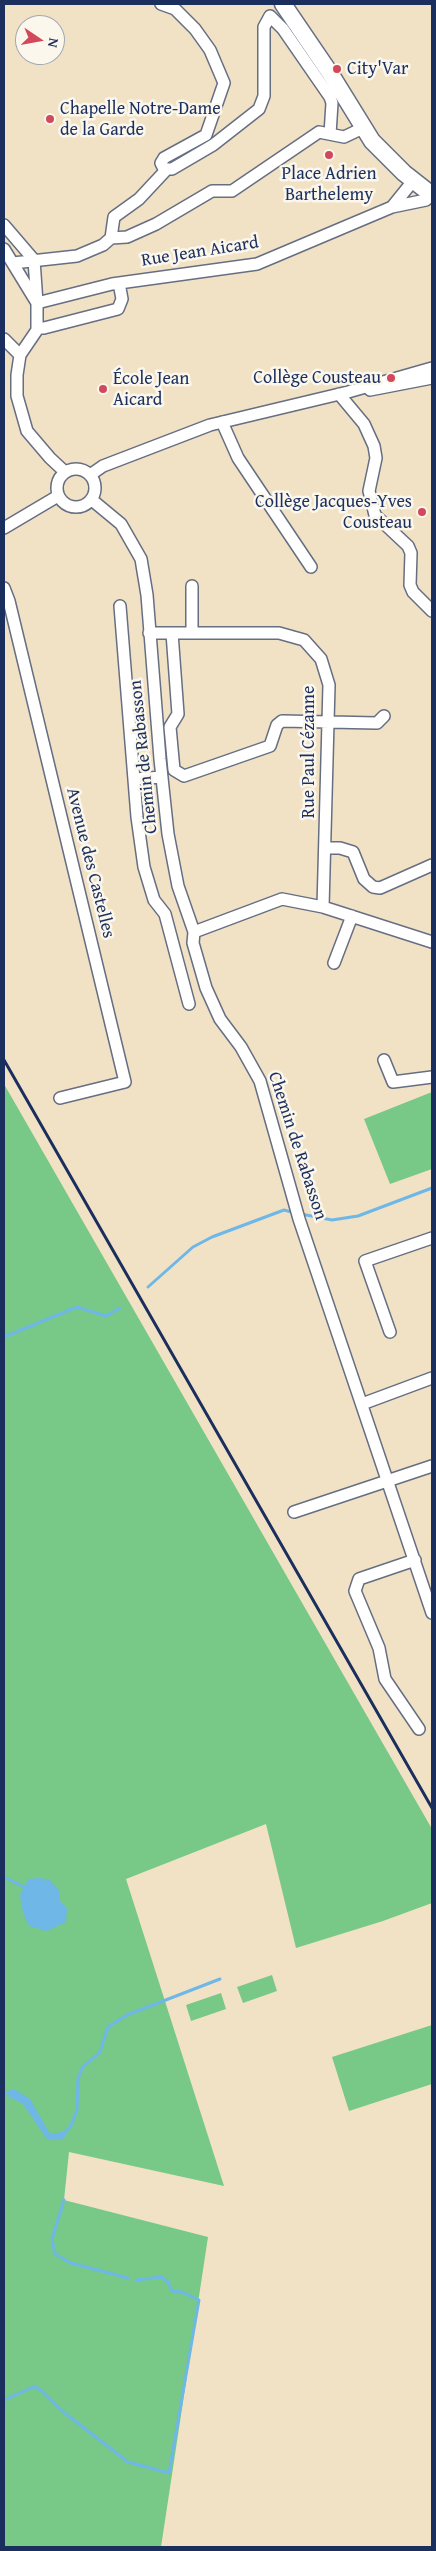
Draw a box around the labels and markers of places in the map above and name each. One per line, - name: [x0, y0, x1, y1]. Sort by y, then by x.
- place label: City'Var: [347, 58, 408, 80]
- marker: City'Var: [331, 63, 343, 75]
- place label: Chapelle Notre-Dame de la Garde: [60, 98, 221, 140]
- marker: Chapelle Notre-Dame de la Garde: [44, 113, 56, 125]
- marker: Place Adrien Barthelemy: [323, 149, 335, 161]
- place label: Place Adrien Barthelemy: [281, 163, 377, 205]
- place label: Collège Cousteau: [253, 367, 381, 389]
- place label: École Jean Aicard: [113, 368, 189, 410]
- marker: Collège Cousteau: [385, 372, 397, 384]
- marker: École Jean Aicard: [97, 383, 109, 395]
- place label: Collège Jacques-Yves Cousteau: [255, 491, 412, 534]
- marker: Collège Jacques-Yves Cousteau: [416, 506, 428, 518]

